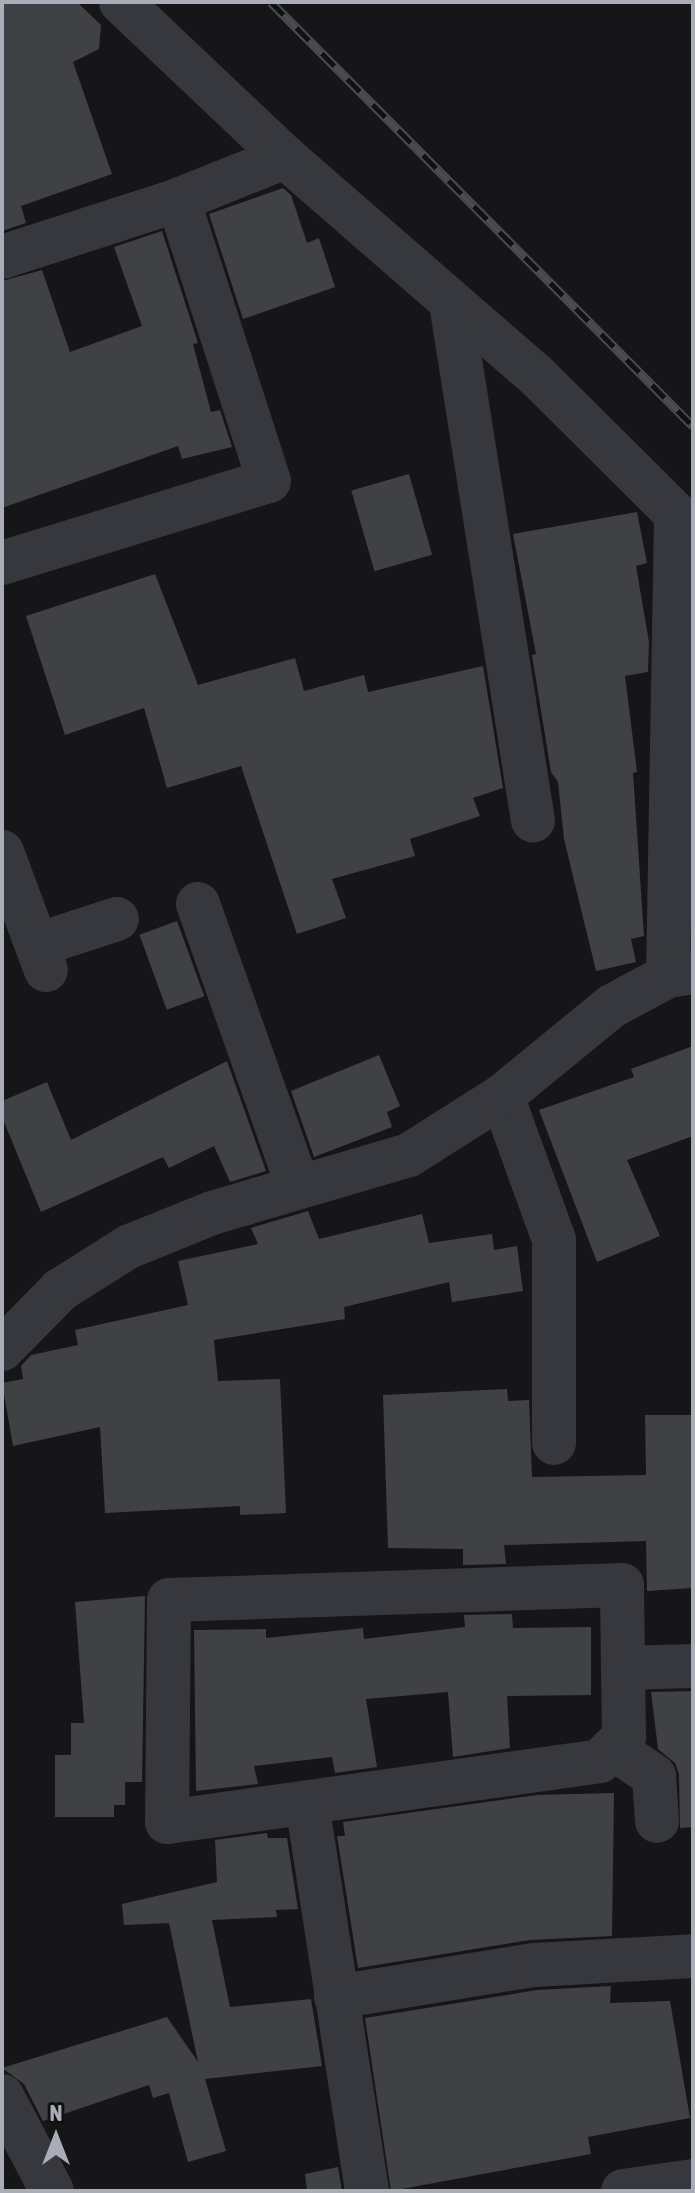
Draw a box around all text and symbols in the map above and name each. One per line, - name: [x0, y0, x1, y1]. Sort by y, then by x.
- north arrow: [16, 2097, 96, 2177]
- text: N: [50, 2100, 62, 2126]

